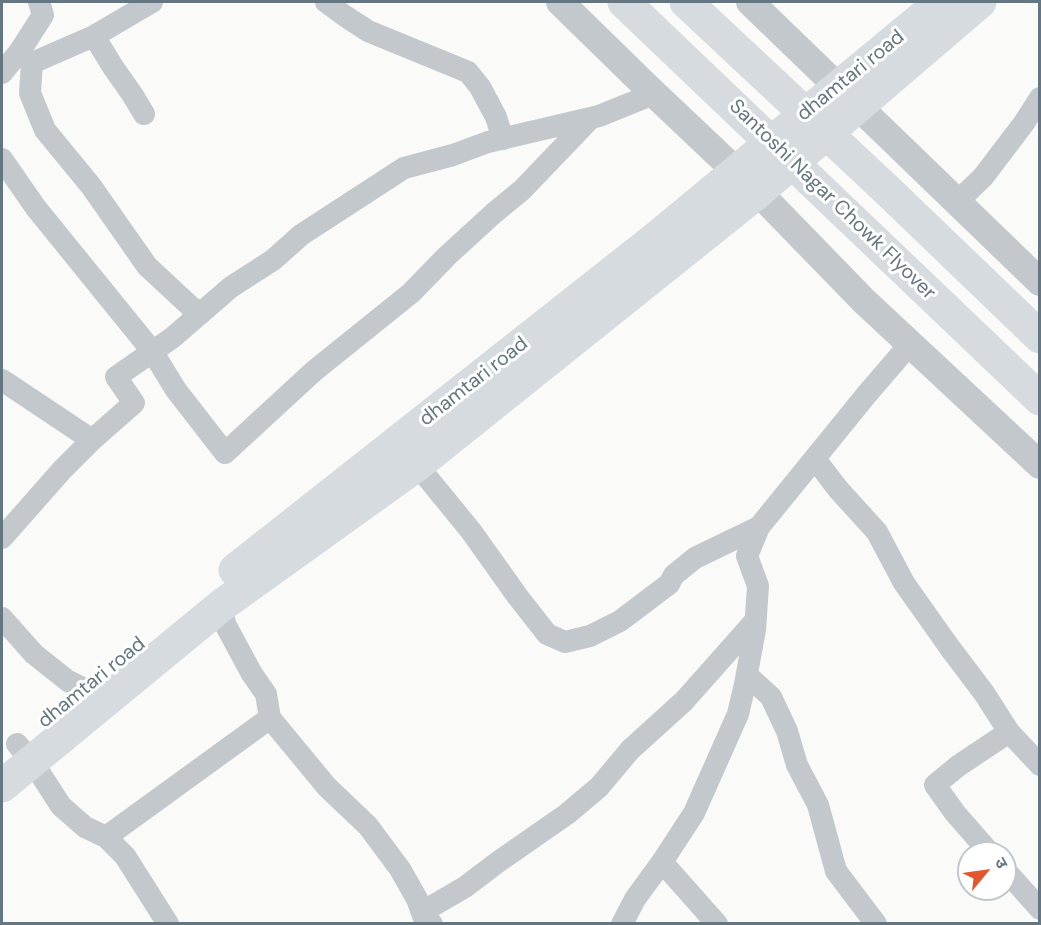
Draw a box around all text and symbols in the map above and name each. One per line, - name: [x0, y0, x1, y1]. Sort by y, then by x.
- street label: dhamtari road: [792, 25, 910, 127]
- street label: Santoshi Nagar Chowk Flyover: [724, 95, 940, 305]
- street label: dhamtari road: [415, 332, 533, 432]
- street label: dhamtari road: [33, 632, 151, 734]
- north arrow: [957, 841, 1017, 901]
- text: उ: [990, 854, 1013, 872]

